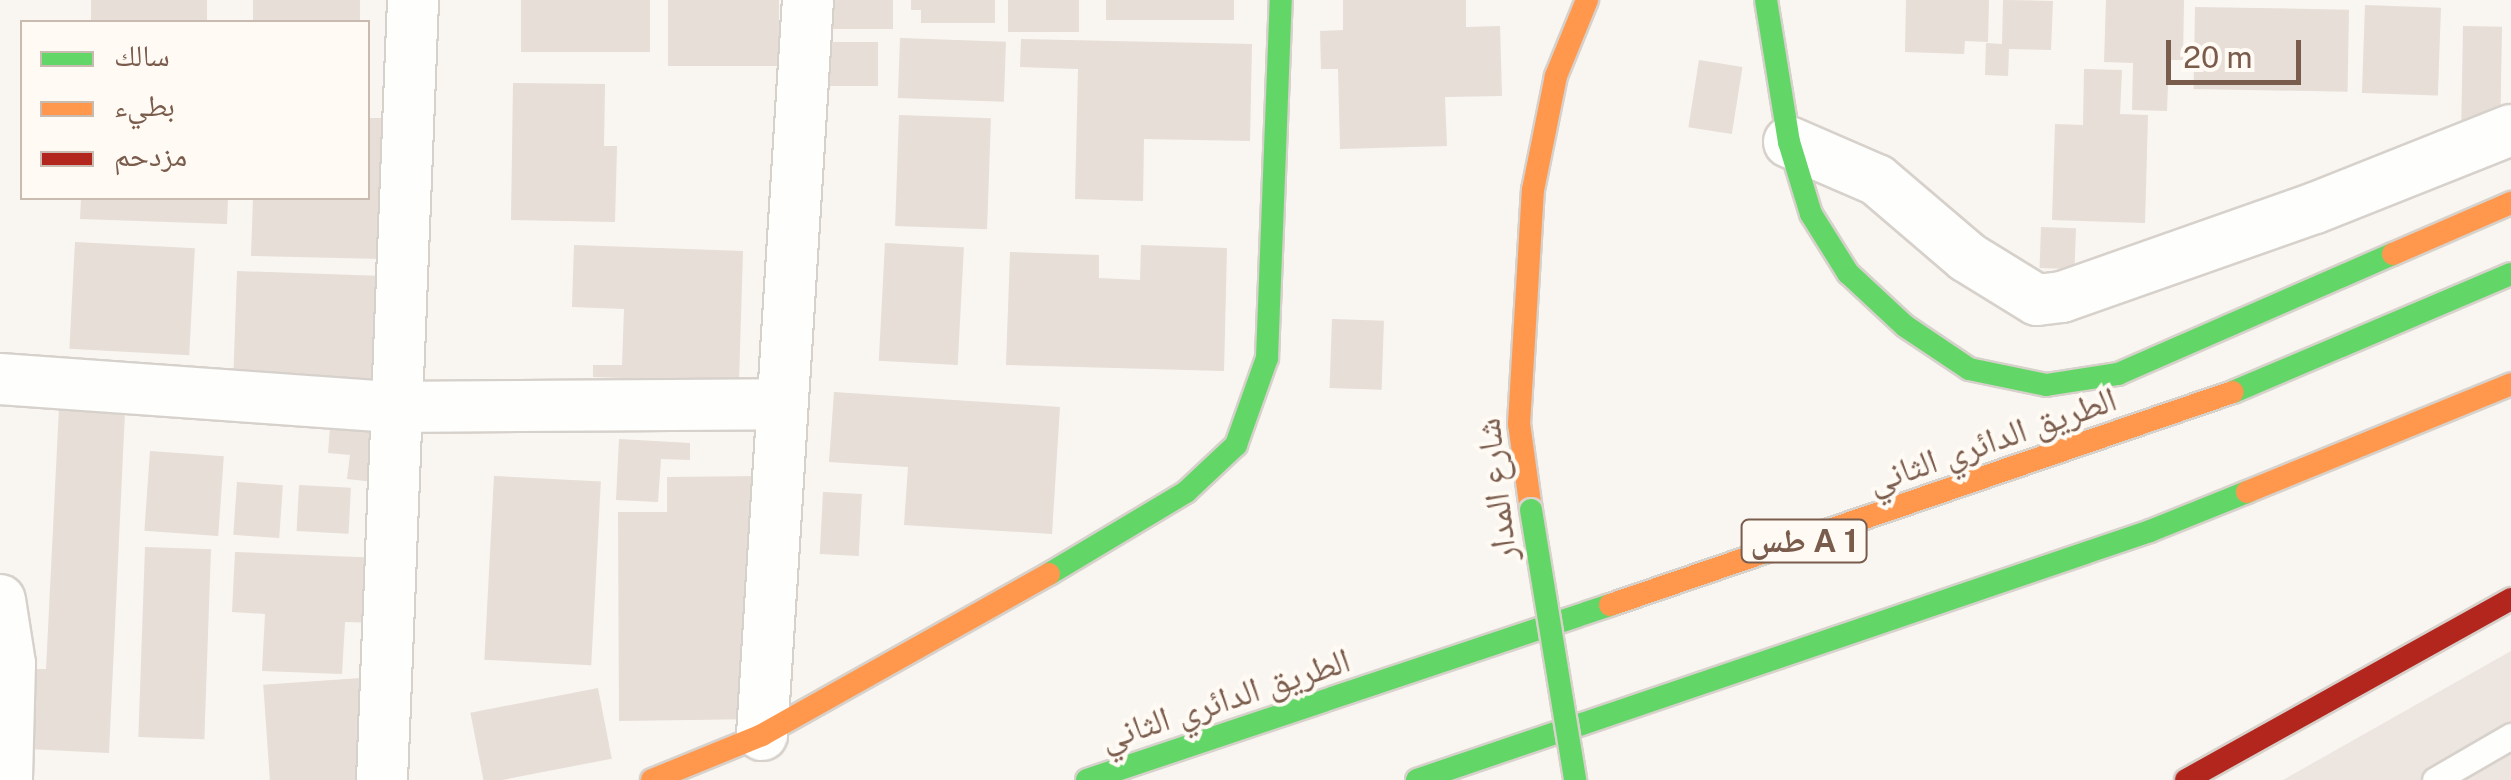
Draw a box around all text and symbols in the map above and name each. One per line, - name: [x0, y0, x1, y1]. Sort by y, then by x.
- legend: [20, 20, 370, 200]
- scale bar: [2171, 20, 2306, 82]
- text: سالك: [114, 37, 170, 73]
- text: 20 m: [2183, 39, 2252, 75]
- text: بطيء: [114, 87, 175, 123]
- text: مزدحم: [114, 137, 187, 173]
- street label: الطريق الدائري الثاني: [1862, 378, 2122, 502]
- street label: شارع المدار: [1466, 416, 1526, 564]
- road number: طس A 1: [1739, 514, 1869, 568]
- street label: الطريق الدائري الثاني: [1095, 639, 1355, 759]

